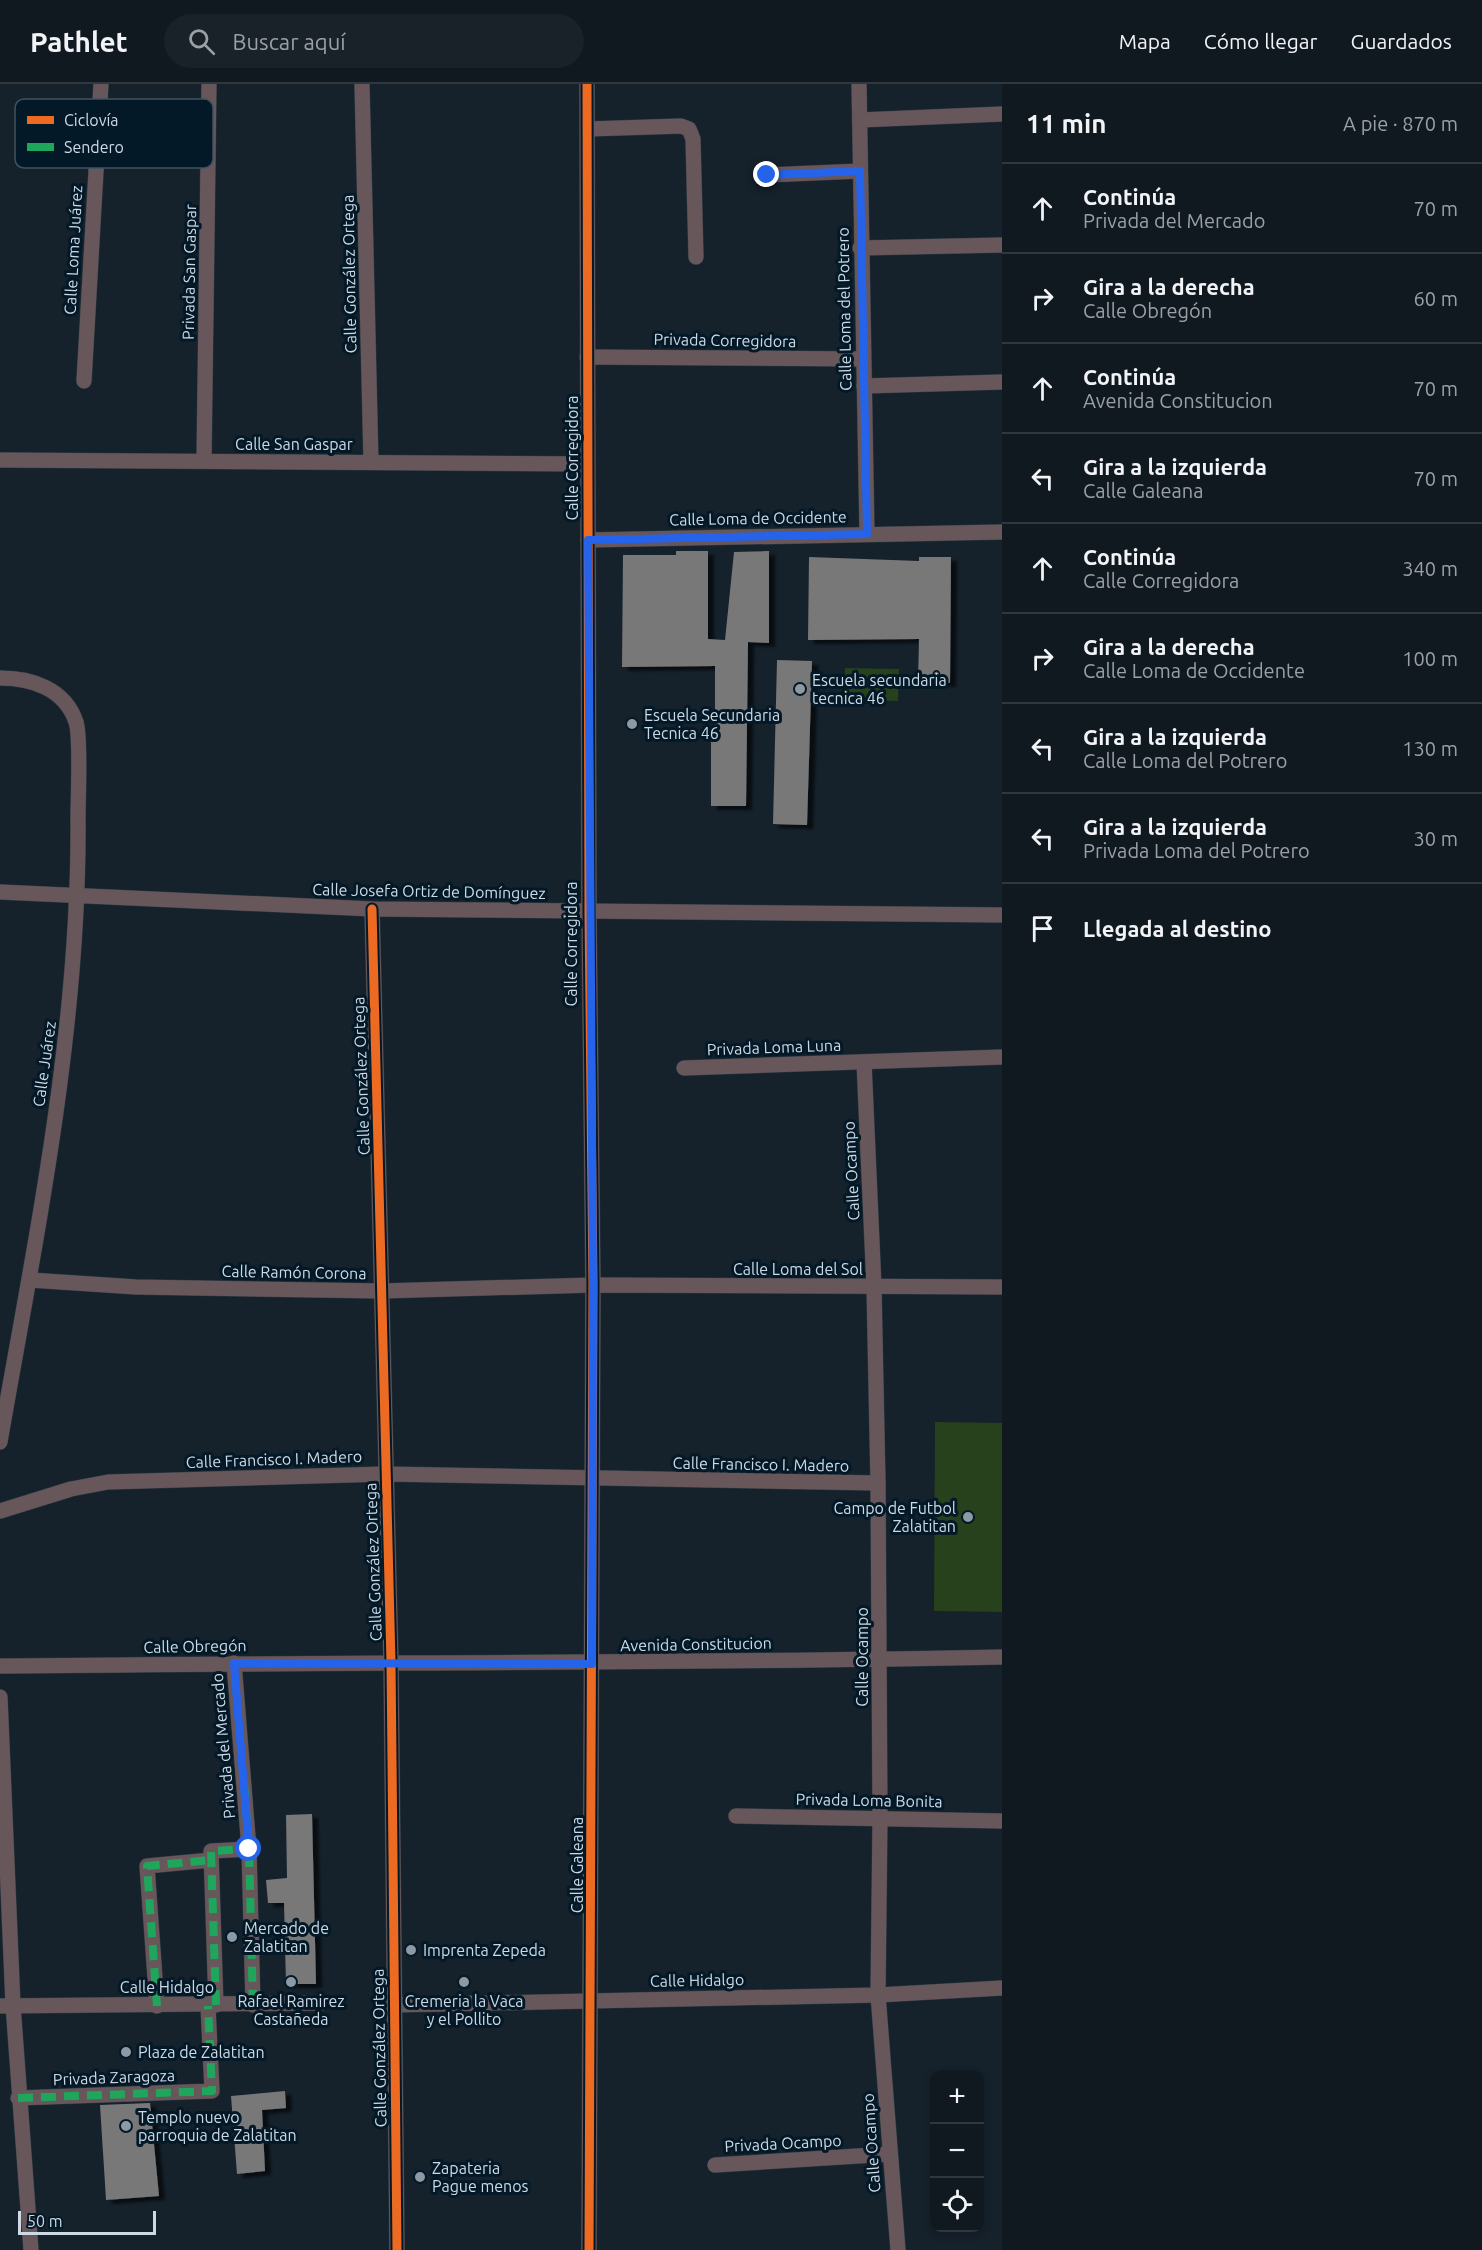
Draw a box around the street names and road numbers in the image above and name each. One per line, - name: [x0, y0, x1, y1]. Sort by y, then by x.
- street label: Calle Loma Juárez: [61, 185, 85, 315]
- street label: Calle González Ortega: [339, 195, 359, 353]
- street label: Privada San Gaspar: [179, 204, 199, 340]
- street label: Calle Loma del Potrero: [834, 227, 854, 391]
- street label: Privada Corregidora: [653, 330, 797, 350]
- street label: Calle Corregidora: [563, 395, 581, 521]
- street label: Calle San Gaspar: [235, 435, 353, 453]
- street label: Calle Loma de Occidente: [669, 507, 847, 529]
- street label: Calle Josefa Ortiz de Domínguez: [312, 880, 546, 902]
- street label: Calle Corregidora: [562, 881, 580, 1007]
- street label: Calle González Ortega: [349, 996, 373, 1156]
- street label: Calle Juárez: [29, 1020, 59, 1108]
- street label: Privada Loma Luna: [706, 1036, 842, 1058]
- street label: Calle Ocampo: [839, 1121, 863, 1221]
- street label: Calle Loma del Sol: [733, 1260, 863, 1278]
- street label: Calle Ramón Corona: [221, 1262, 367, 1282]
- street label: Calle Francisco I. Madero: [185, 1447, 363, 1471]
- street label: Calle Francisco I. Madero: [673, 1453, 849, 1475]
- street label: Calle González Ortega: [361, 1482, 385, 1642]
- street label: Calle Ocampo: [853, 1607, 871, 1707]
- street label: Avenida Constitucion: [620, 1634, 772, 1654]
- street label: Calle Obregón: [143, 1636, 247, 1656]
- street label: Privada del Mercado: [208, 1673, 238, 1819]
- street label: Privada Loma Bonita: [795, 1790, 943, 1810]
- street label: Calle Galeana: [568, 1817, 586, 1913]
- street label: Calle González Ortega: [369, 1969, 389, 2127]
- street label: Calle Hidalgo: [650, 1970, 744, 1990]
- street label: Calle Hidalgo: [120, 1978, 214, 1996]
- street label: Privada Zaragoza: [53, 2066, 175, 2088]
- street label: Calle Ocampo: [859, 2093, 883, 2193]
- street label: Privada Ocampo: [724, 2131, 842, 2155]

